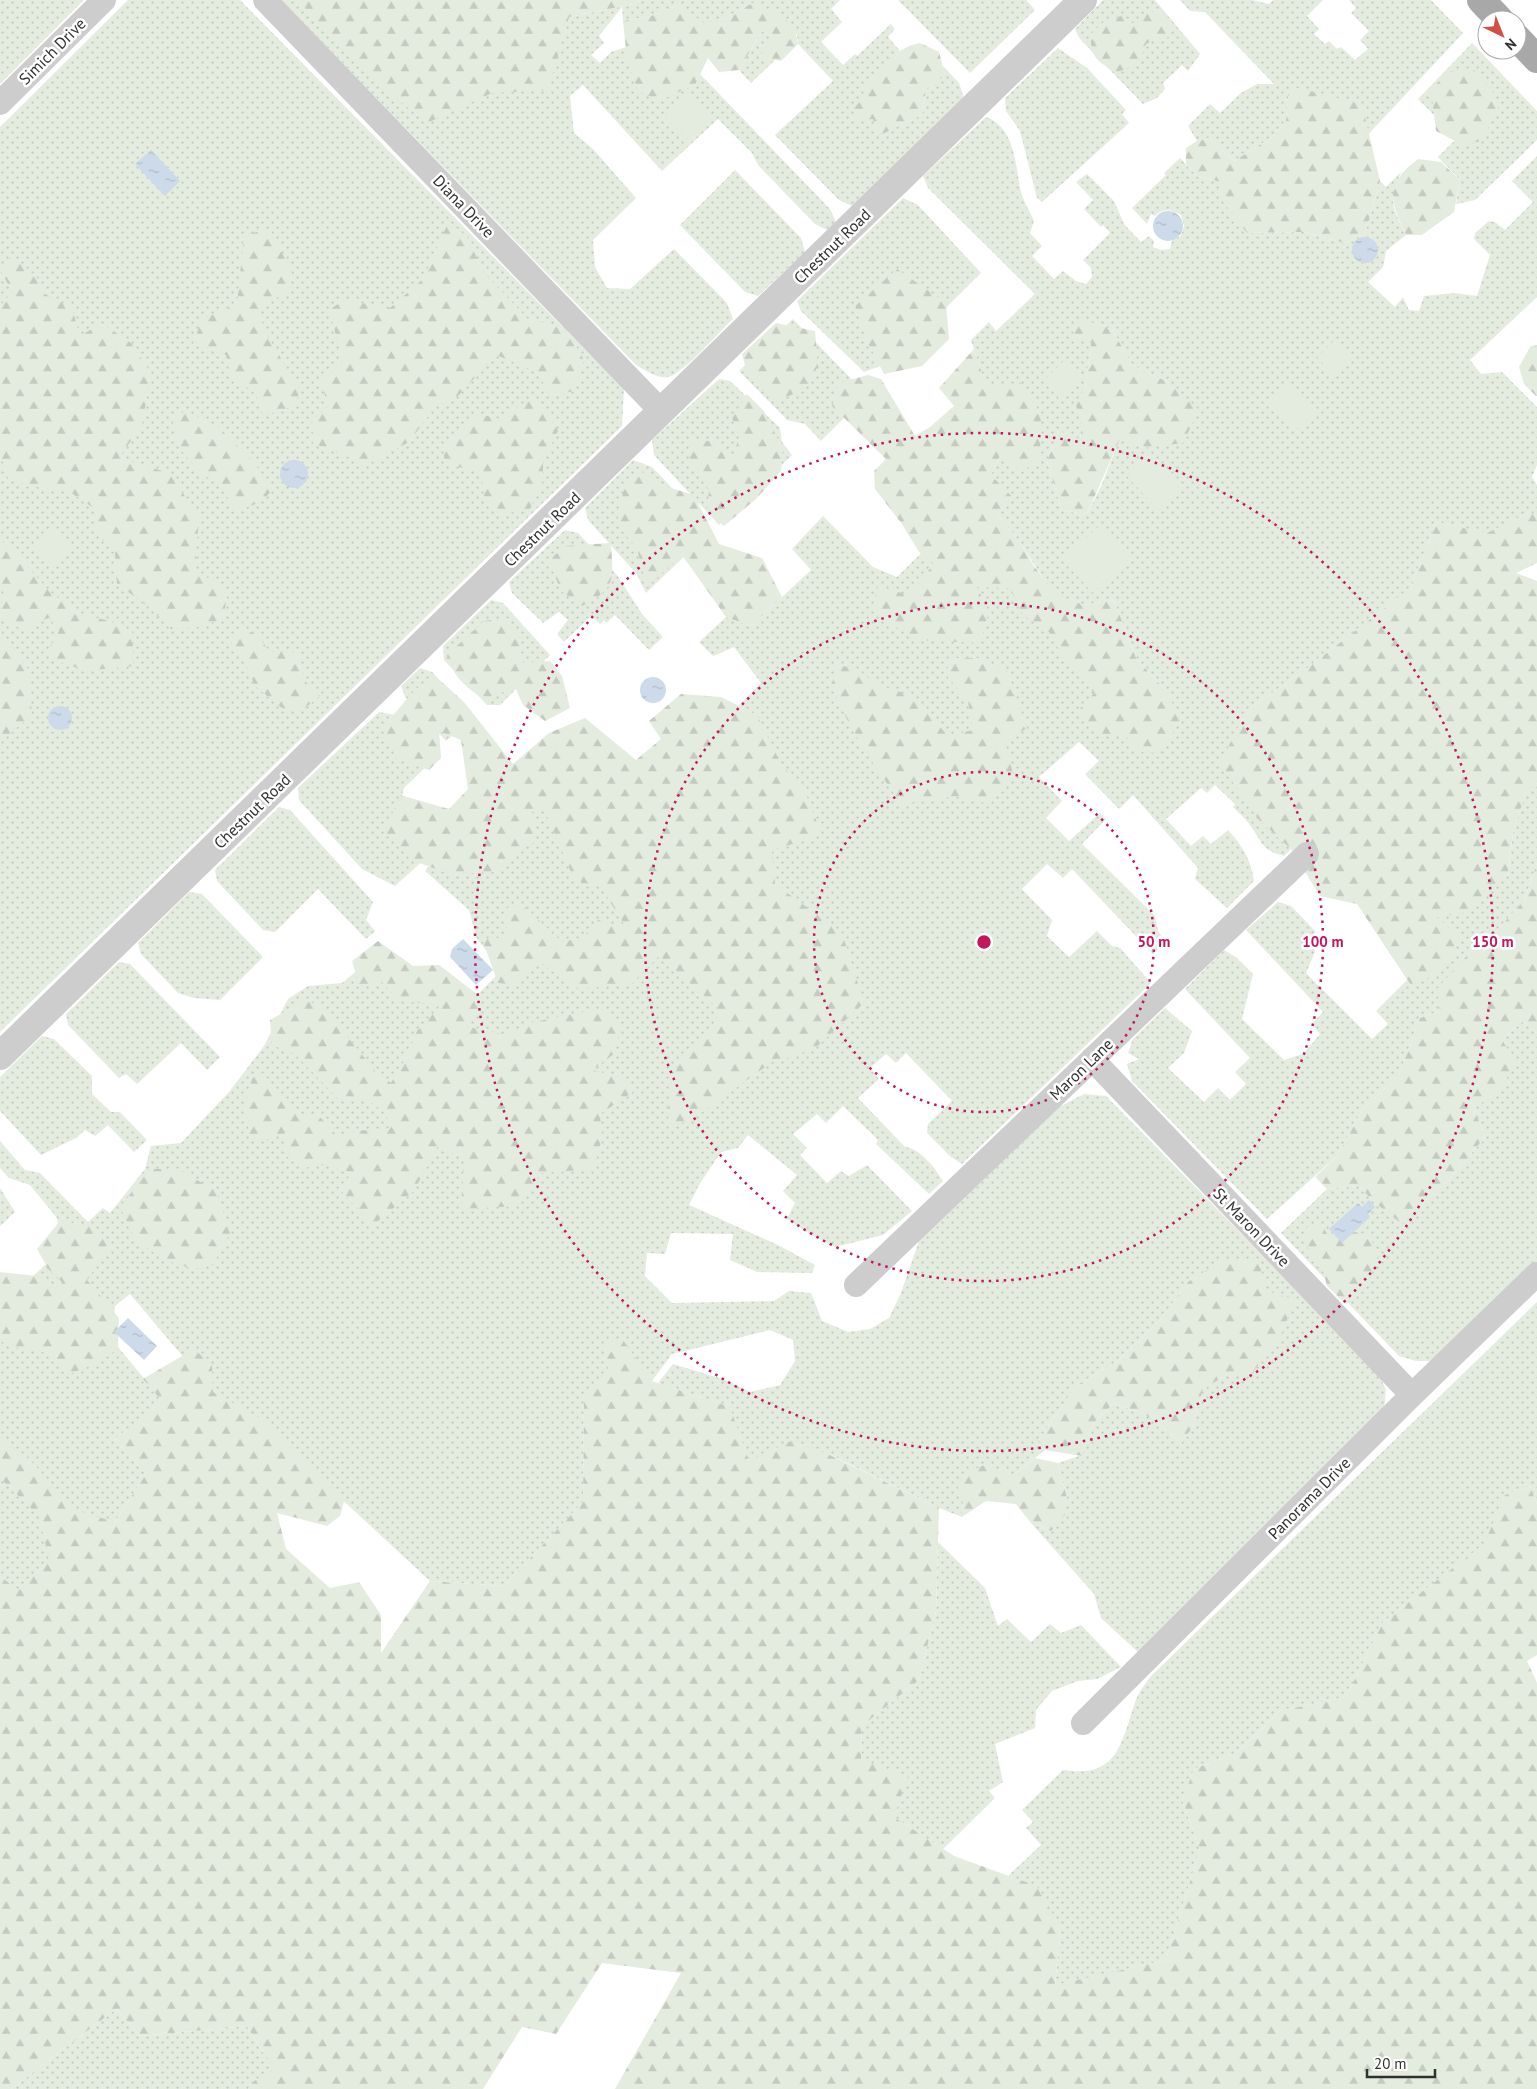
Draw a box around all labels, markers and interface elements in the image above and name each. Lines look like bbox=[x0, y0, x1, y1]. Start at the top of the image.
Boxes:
north arrow bbox=[1477, 10, 1527, 60]
street label: Simich Drive bbox=[14, 13, 90, 89]
text: N bbox=[1501, 35, 1520, 54]
street label: Diana Drive bbox=[429, 170, 499, 242]
street label: Chestnut Road bbox=[789, 204, 875, 288]
street label: Chestnut Road bbox=[499, 487, 585, 571]
street label: Chestnut Road bbox=[209, 769, 295, 853]
text: 50 m bbox=[1138, 932, 1170, 951]
text: 100 m bbox=[1302, 932, 1344, 951]
text: 150 m bbox=[1472, 932, 1514, 951]
centre of rings bbox=[975, 933, 993, 951]
street label: Maron Lane bbox=[1045, 1034, 1117, 1104]
street label: St Maron Drive bbox=[1209, 1183, 1295, 1271]
street label: Panorama Drive bbox=[1264, 1453, 1354, 1543]
scale bar bbox=[1367, 2046, 1434, 2078]
text: 20 m bbox=[1374, 2054, 1407, 2073]

